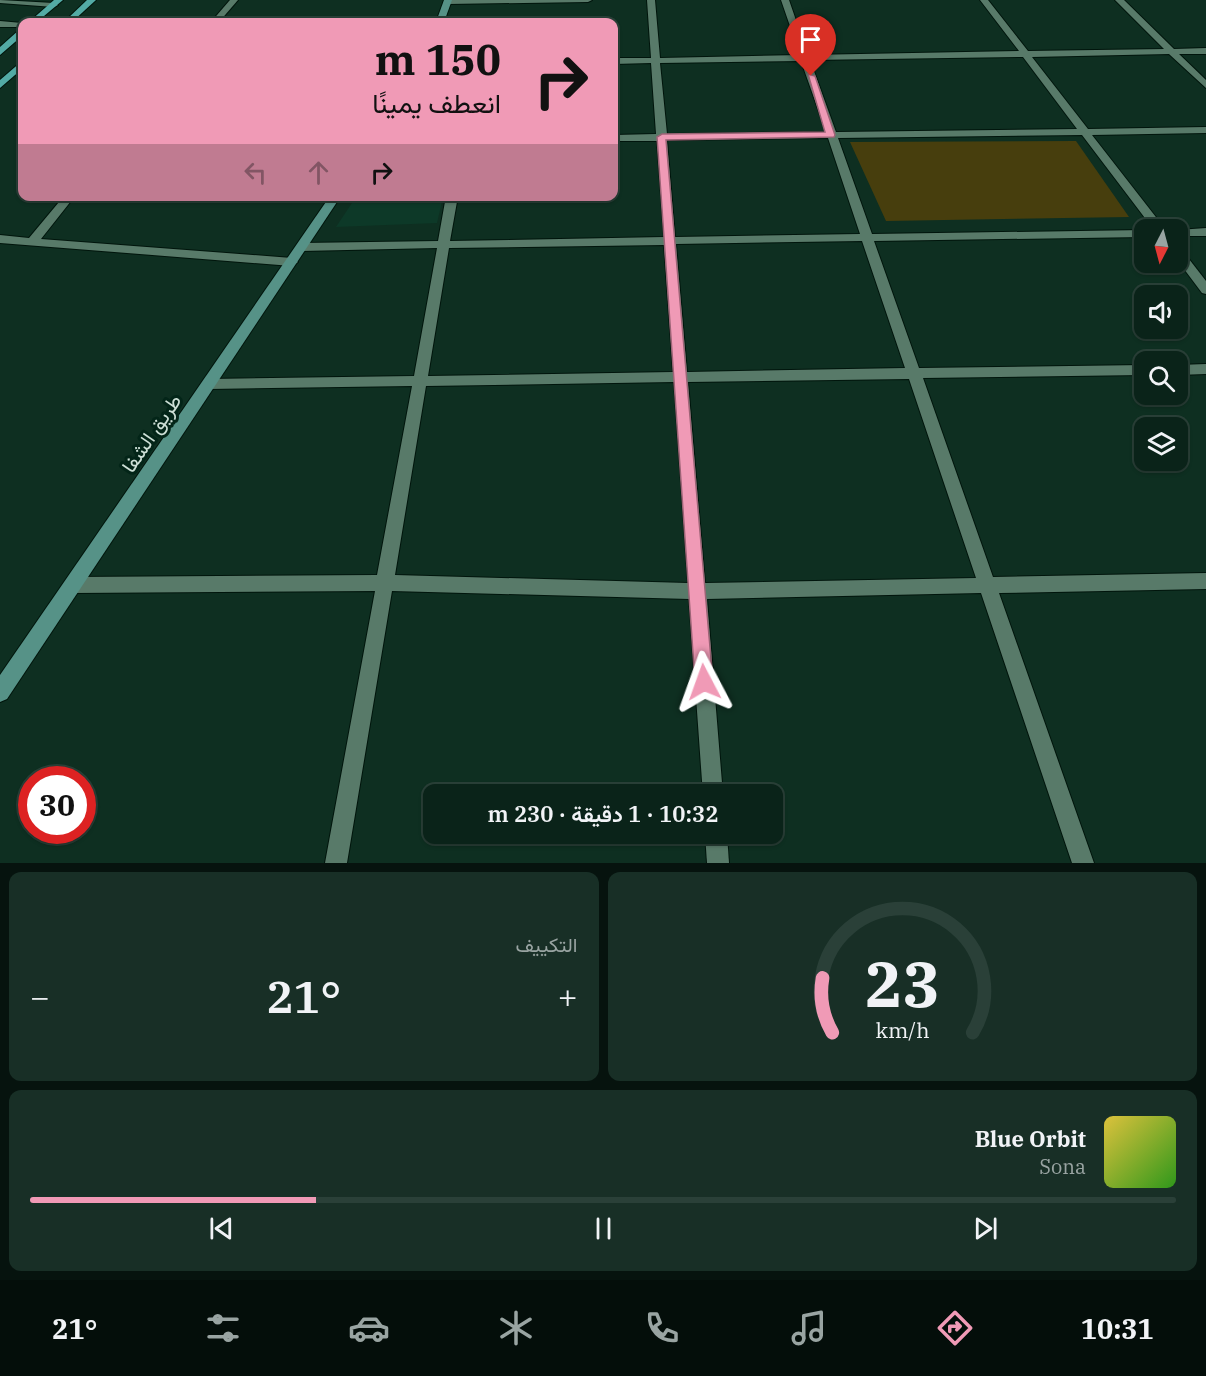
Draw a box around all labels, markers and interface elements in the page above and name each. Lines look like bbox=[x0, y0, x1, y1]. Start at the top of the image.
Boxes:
pin bbox=[785, 14, 836, 76]
icon: arrive bbox=[794, 23, 827, 56]
text: 150 m bbox=[375, 32, 501, 87]
icon: right bbox=[522, 42, 600, 120]
text: انعطف يمينًا bbox=[372, 85, 501, 120]
icon: left bbox=[239, 156, 272, 189]
icon: ahead bbox=[302, 156, 335, 189]
icon: right bbox=[365, 156, 398, 189]
north arrow bbox=[1134, 219, 1188, 273]
map controls bbox=[1134, 219, 1188, 471]
button: sound bbox=[1134, 285, 1188, 339]
button: search bbox=[1134, 351, 1188, 405]
street label: طريق الشفا bbox=[115, 388, 187, 478]
button: layers bbox=[1134, 417, 1188, 471]
position arrow bbox=[672, 650, 736, 714]
speed limit sign: 30 bbox=[18, 766, 96, 844]
text: 10:32 · 1 دقيقة · 230 m bbox=[488, 799, 718, 828]
text: التكييف bbox=[515, 931, 578, 958]
text: 23 bbox=[865, 943, 940, 1024]
text: 21° bbox=[266, 967, 341, 1025]
text: − bbox=[30, 975, 50, 1018]
text: + bbox=[558, 975, 578, 1018]
text: km/h bbox=[875, 1017, 929, 1045]
text: Blue Orbit bbox=[975, 1124, 1086, 1153]
text: Sona bbox=[1039, 1153, 1086, 1180]
icon: previous bbox=[205, 1212, 238, 1245]
icon: pause bbox=[587, 1212, 620, 1245]
icon: next bbox=[969, 1212, 1002, 1245]
icon: filters bbox=[202, 1307, 244, 1349]
icon: car bbox=[348, 1307, 390, 1349]
icon: climate bbox=[495, 1307, 537, 1349]
icon: phone bbox=[641, 1307, 683, 1349]
icon: music bbox=[788, 1307, 830, 1349]
icon: directions bbox=[934, 1307, 976, 1349]
text: 21° bbox=[52, 1311, 97, 1346]
text: 10:31 bbox=[1081, 1311, 1154, 1346]

